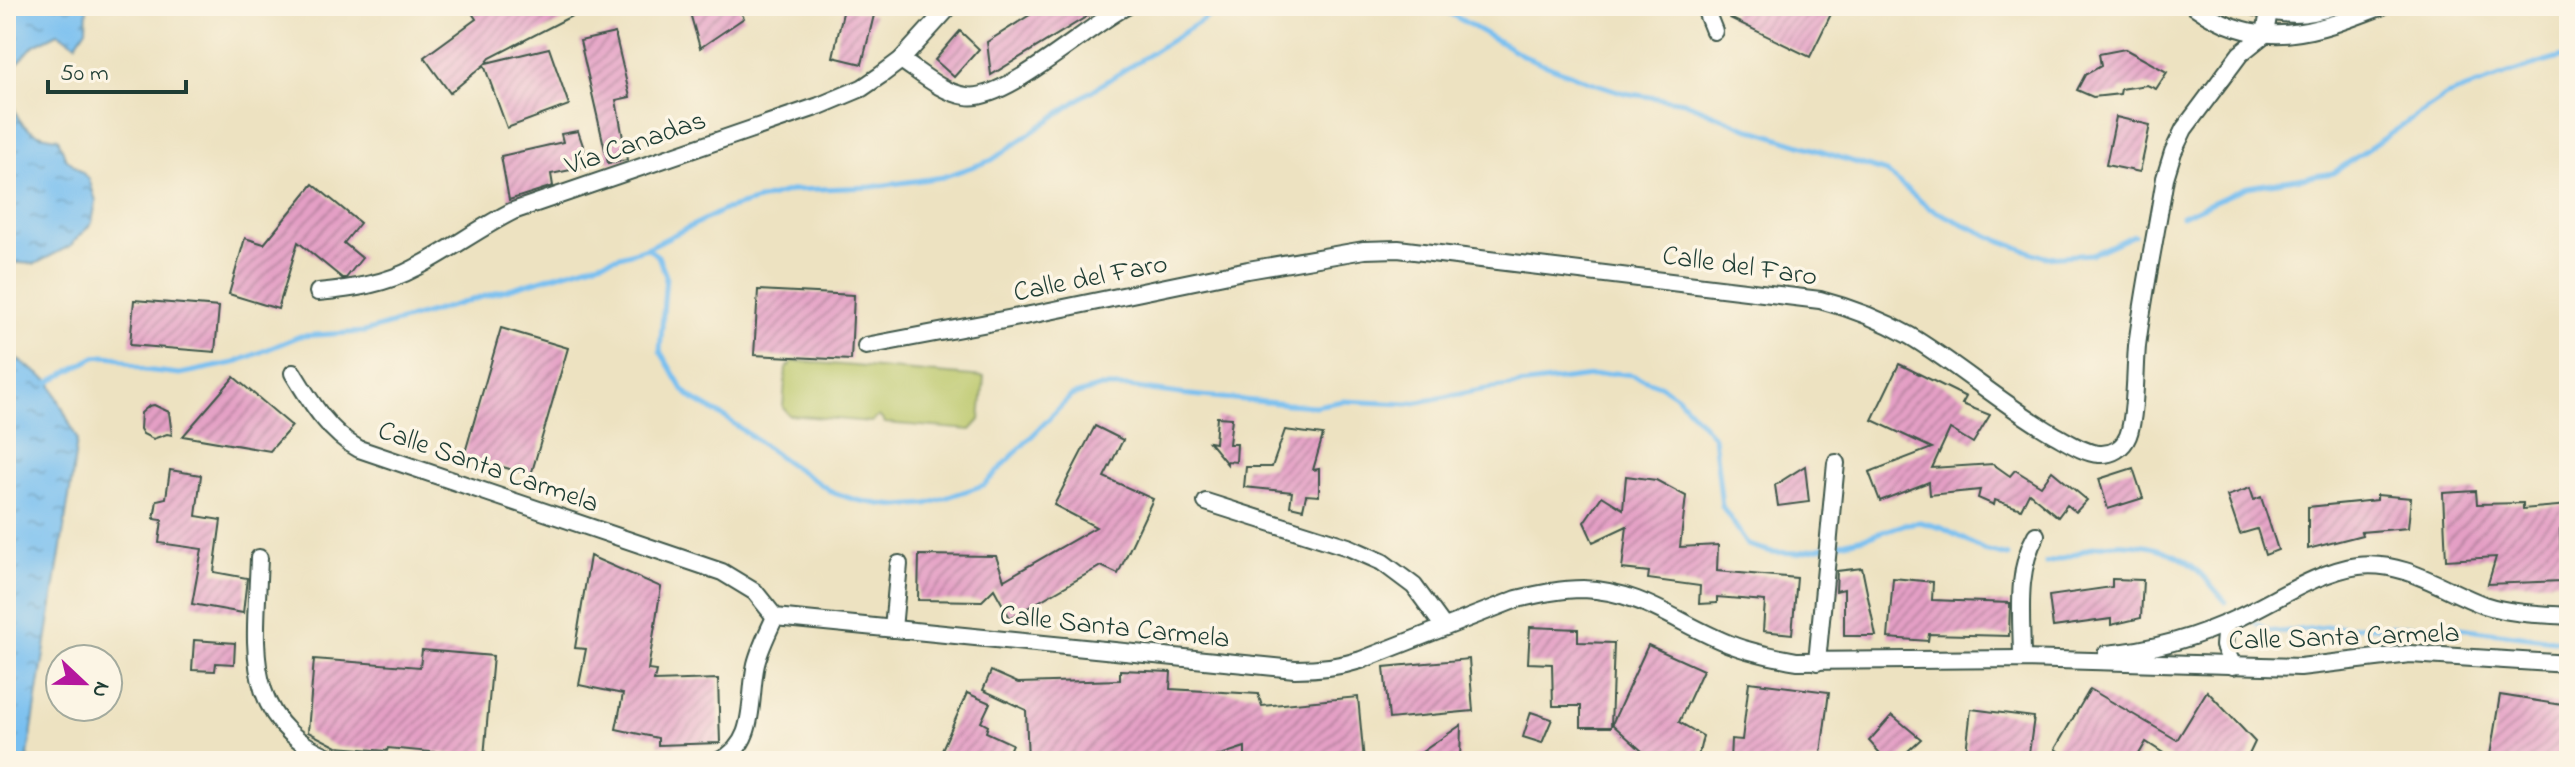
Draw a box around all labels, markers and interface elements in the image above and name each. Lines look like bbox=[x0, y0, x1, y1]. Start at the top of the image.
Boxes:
scale bar bbox=[48, 44, 186, 94]
text: 50 m bbox=[60, 57, 109, 92]
street label: Vía Canadas bbox=[559, 101, 712, 188]
street label: Calle del Faro bbox=[1659, 236, 1820, 299]
street label: Calle del Faro bbox=[1010, 244, 1171, 314]
street label: Calle Santa Carmela bbox=[372, 411, 604, 525]
street label: Calle Santa Carmela bbox=[998, 596, 1232, 661]
street label: Calle Santa Carmela bbox=[2228, 614, 2460, 663]
north arrow bbox=[44, 643, 124, 723]
text: N bbox=[82, 676, 117, 702]

